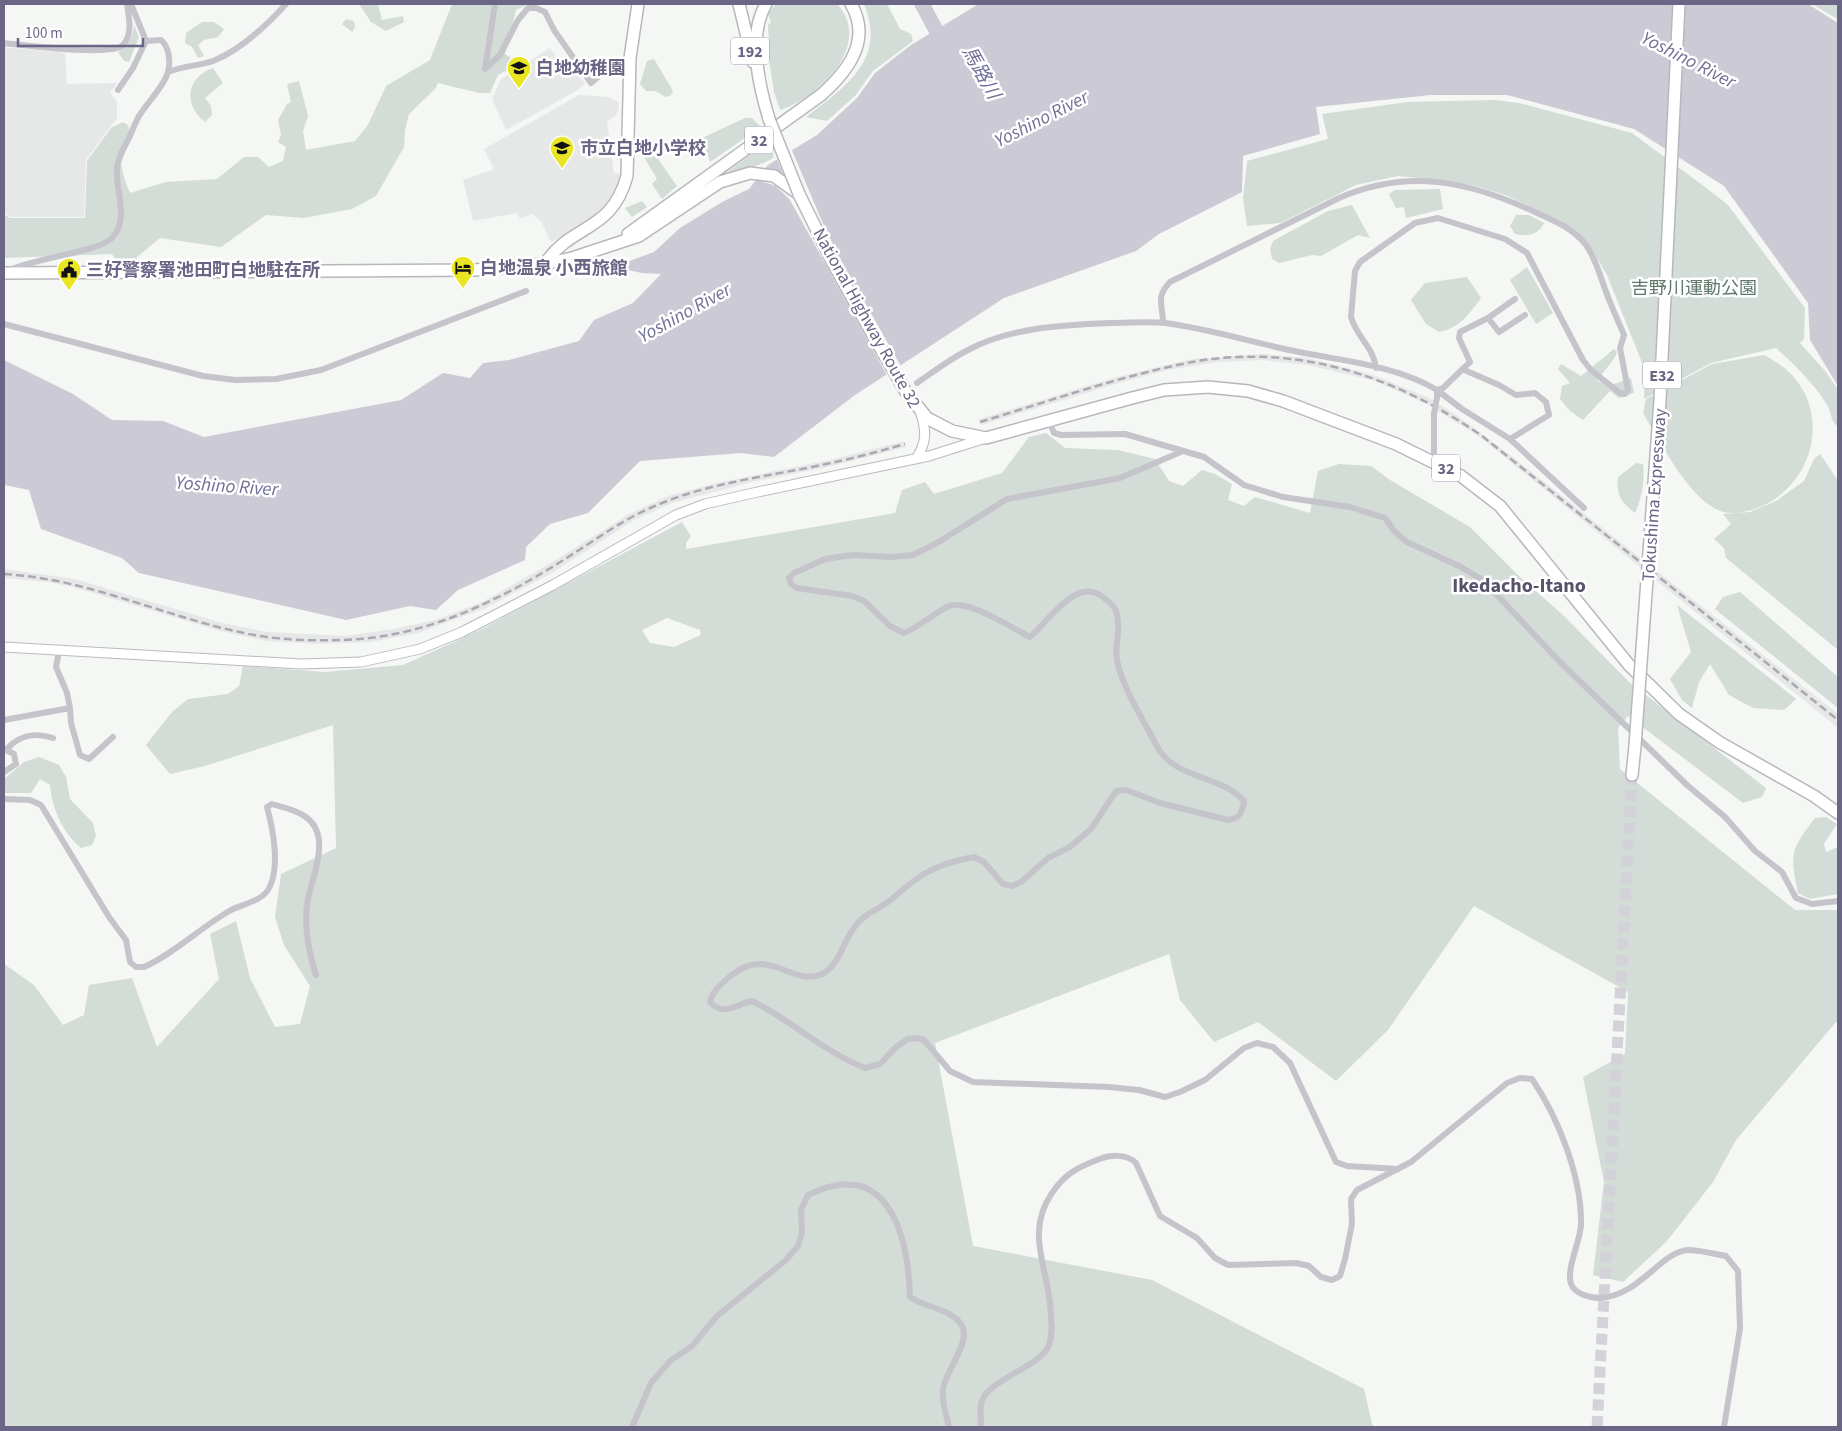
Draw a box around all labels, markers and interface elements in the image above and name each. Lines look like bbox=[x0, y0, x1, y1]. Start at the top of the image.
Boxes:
scale bar bbox=[18, 15, 142, 47]
text: 100 m bbox=[25, 23, 63, 44]
water label: Yoshino River bbox=[1636, 25, 1741, 96]
road number: 192 bbox=[731, 37, 769, 64]
water label: 馬路川 bbox=[955, 41, 1007, 106]
school or university icon: 白地幼稚園 bbox=[506, 55, 532, 89]
place label: 白地幼稚園 bbox=[536, 56, 626, 81]
water label: Yoshino River bbox=[990, 83, 1095, 155]
road number: 32 bbox=[745, 126, 773, 154]
school or university icon: 市立白地小学校 bbox=[549, 135, 575, 169]
place label: 市立白地小学校 bbox=[580, 136, 706, 161]
street label: National Highway Route 32 bbox=[807, 224, 927, 413]
hotel icon: 白地温泉 小西旅館 bbox=[450, 255, 476, 289]
place label: 白地温泉 小西旅館 bbox=[480, 256, 628, 281]
public building icon: 三好警察署池田町白地駐在所 bbox=[56, 257, 82, 291]
place label: 三好警察署池田町白地駐在所 bbox=[86, 258, 320, 283]
water label: Yoshino River bbox=[633, 276, 737, 350]
park label: 吉野川運動公園 bbox=[1631, 276, 1757, 301]
road number: E32 bbox=[1643, 362, 1681, 388]
street label: Tokushima Expressway bbox=[1636, 407, 1673, 582]
road number: 32 bbox=[1432, 454, 1460, 482]
water label: Yoshino River bbox=[175, 469, 281, 504]
district label: Ikedacho-Itano bbox=[1452, 572, 1586, 600]

